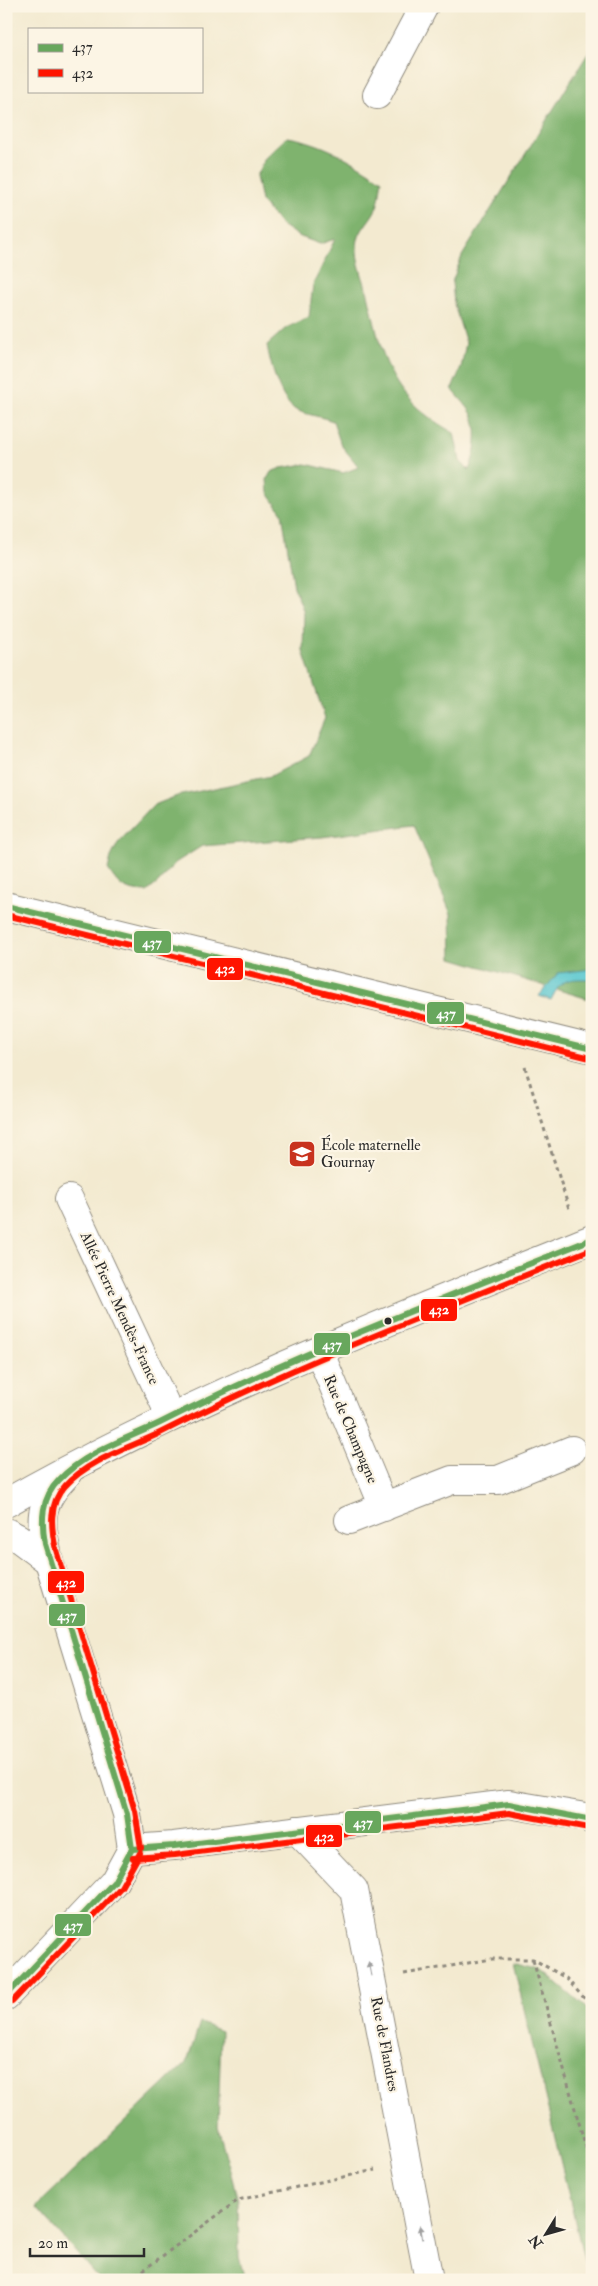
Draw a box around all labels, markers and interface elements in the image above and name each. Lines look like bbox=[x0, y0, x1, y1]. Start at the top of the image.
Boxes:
legend bbox=[28, 28, 202, 92]
text: 437 bbox=[72, 38, 93, 57]
text: 432 bbox=[72, 64, 94, 83]
line badge: 437 bbox=[133, 930, 172, 954]
text: 437 bbox=[141, 934, 162, 951]
line badge: 432 bbox=[206, 957, 244, 981]
text: 432 bbox=[214, 960, 235, 977]
line badge: 437 bbox=[426, 1001, 465, 1025]
text: 437 bbox=[435, 1005, 456, 1022]
place label: École maternelle Gournay bbox=[321, 1134, 421, 1172]
school or university icon: École maternelle Gournay bbox=[287, 1139, 317, 1169]
street label: Allée Pierre Mendès-France bbox=[75, 1228, 163, 1388]
line badge: 432 bbox=[420, 1298, 458, 1322]
text: 432 bbox=[428, 1301, 449, 1318]
unlabelled marker bbox=[383, 1316, 393, 1326]
line badge: 437 bbox=[313, 1332, 351, 1356]
text: 437 bbox=[321, 1336, 342, 1353]
street label: Rue de Champagne bbox=[318, 1372, 382, 1487]
line badge: 432 bbox=[47, 1570, 85, 1594]
text: 432 bbox=[55, 1574, 76, 1591]
line badge: 437 bbox=[48, 1603, 86, 1627]
text: 437 bbox=[56, 1607, 77, 1624]
line badge: 437 bbox=[344, 1810, 382, 1834]
text: 437 bbox=[352, 1814, 373, 1831]
line badge: 432 bbox=[305, 1824, 343, 1848]
text: 432 bbox=[313, 1828, 334, 1845]
line badge: 437 bbox=[54, 1913, 92, 1937]
text: 437 bbox=[62, 1917, 83, 1934]
one-way arrow bbox=[366, 1961, 374, 1977]
street label: Rue de Flandres bbox=[366, 1995, 403, 2093]
north arrow bbox=[520, 2208, 570, 2258]
one-way arrow bbox=[416, 2223, 424, 2239]
scale bar bbox=[30, 2226, 144, 2258]
text: N bbox=[525, 2231, 547, 2252]
text: 20 m bbox=[38, 2234, 68, 2253]

